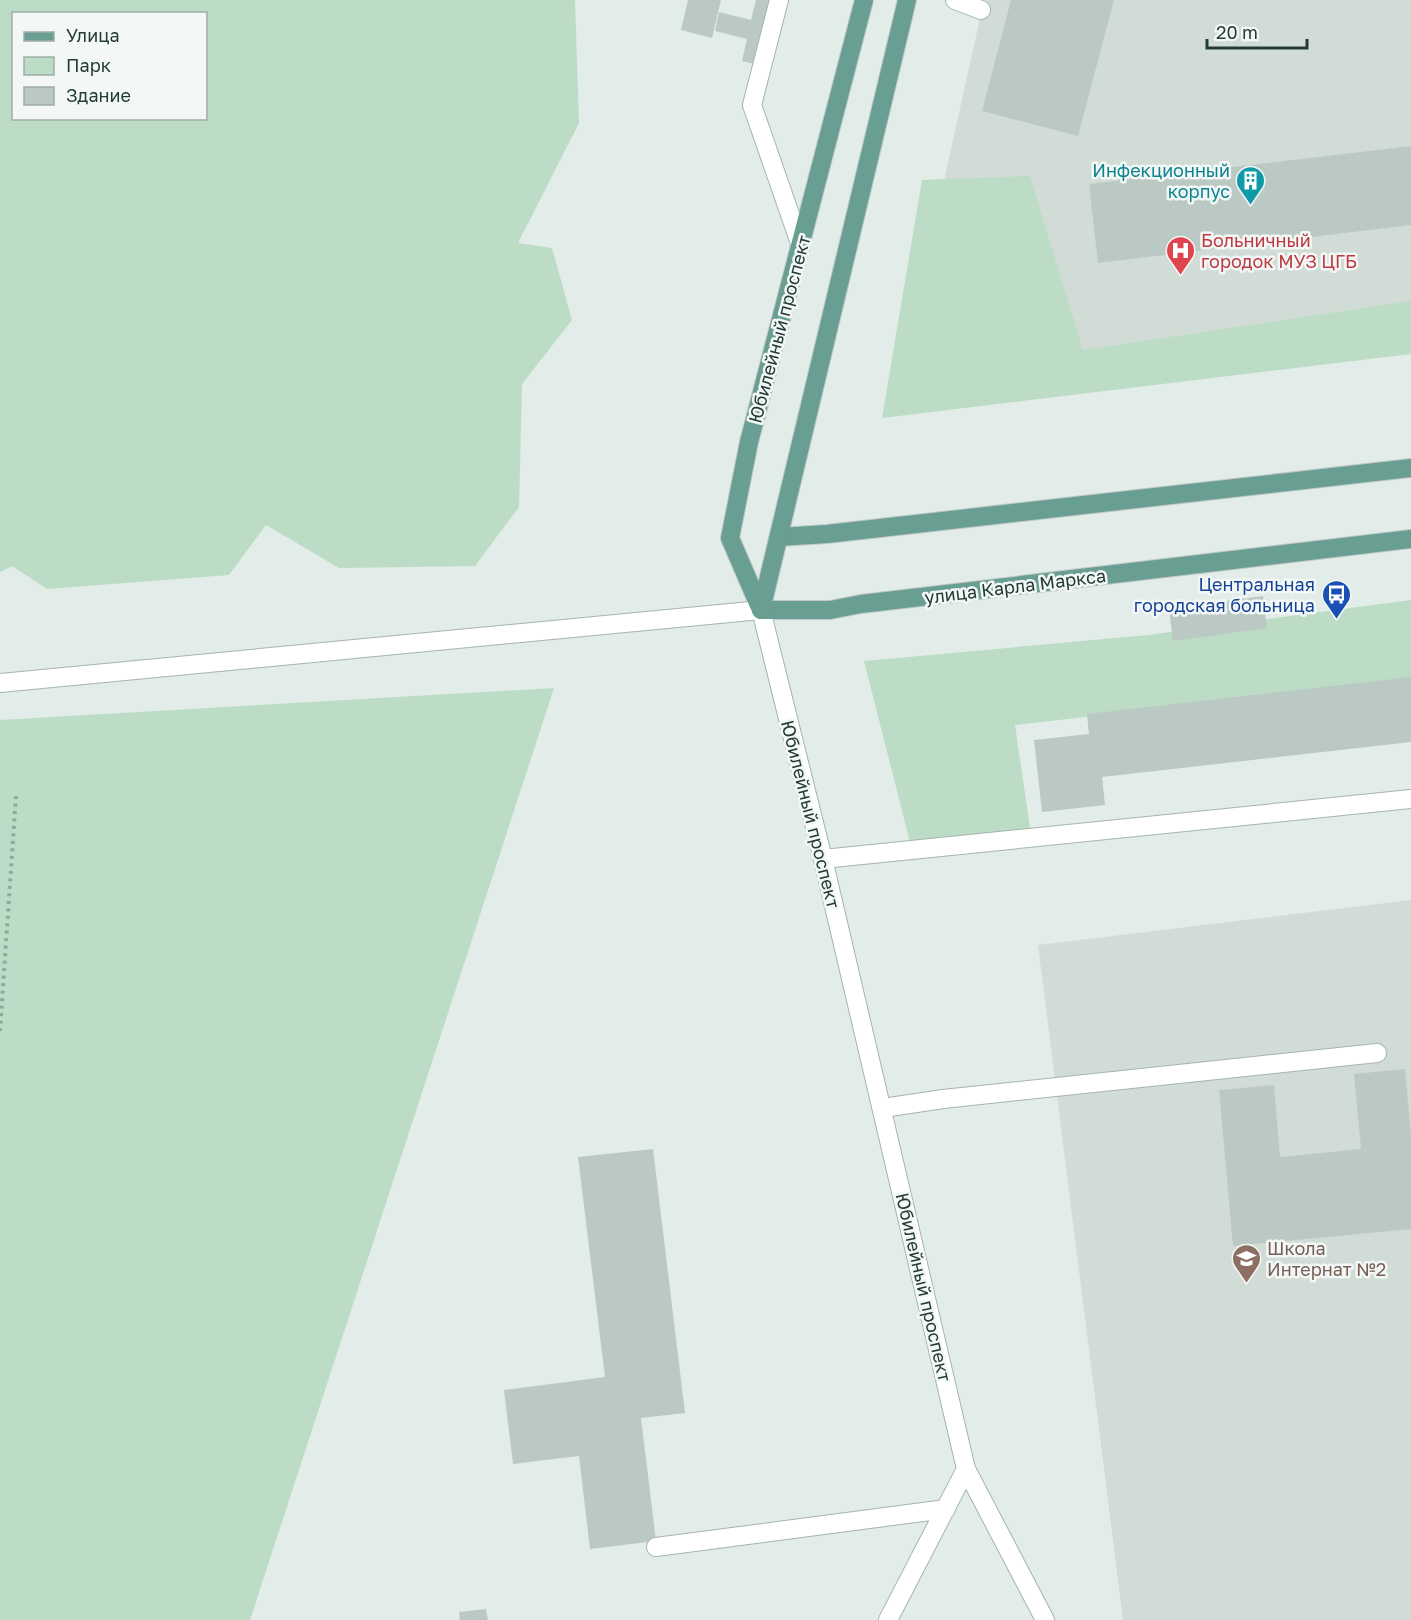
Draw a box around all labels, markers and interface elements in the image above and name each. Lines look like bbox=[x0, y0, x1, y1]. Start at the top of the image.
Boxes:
legend bbox=[12, 12, 207, 120]
scale bar bbox=[1207, 12, 1308, 50]
text: 20 m bbox=[1216, 21, 1258, 43]
text: Улица bbox=[66, 24, 120, 46]
text: Парк bbox=[66, 54, 111, 76]
text: Здание bbox=[66, 84, 131, 106]
place label: Инфекционный корпус bbox=[1092, 159, 1230, 202]
building icon: Инфекционный корпус bbox=[1235, 164, 1267, 206]
place label: Больничный городок МУЗ ЦГБ bbox=[1201, 229, 1357, 272]
street label: Юбилейный проспект bbox=[743, 233, 815, 425]
hospital icon: Больничный городок МУЗ ЦГБ bbox=[1164, 234, 1196, 276]
street label: улица Карла Маркса bbox=[923, 564, 1107, 608]
place label: Центральная городская больница bbox=[1134, 573, 1315, 616]
bus stop icon: Центральная городская больница bbox=[1320, 578, 1352, 620]
street label: Юбилейный проспект bbox=[777, 718, 845, 911]
street label: Юбилейный проспект bbox=[892, 1190, 956, 1384]
place label: Школа Интернат №2 bbox=[1267, 1237, 1386, 1280]
school or university icon: Школа Интернат №2 bbox=[1230, 1242, 1262, 1284]

